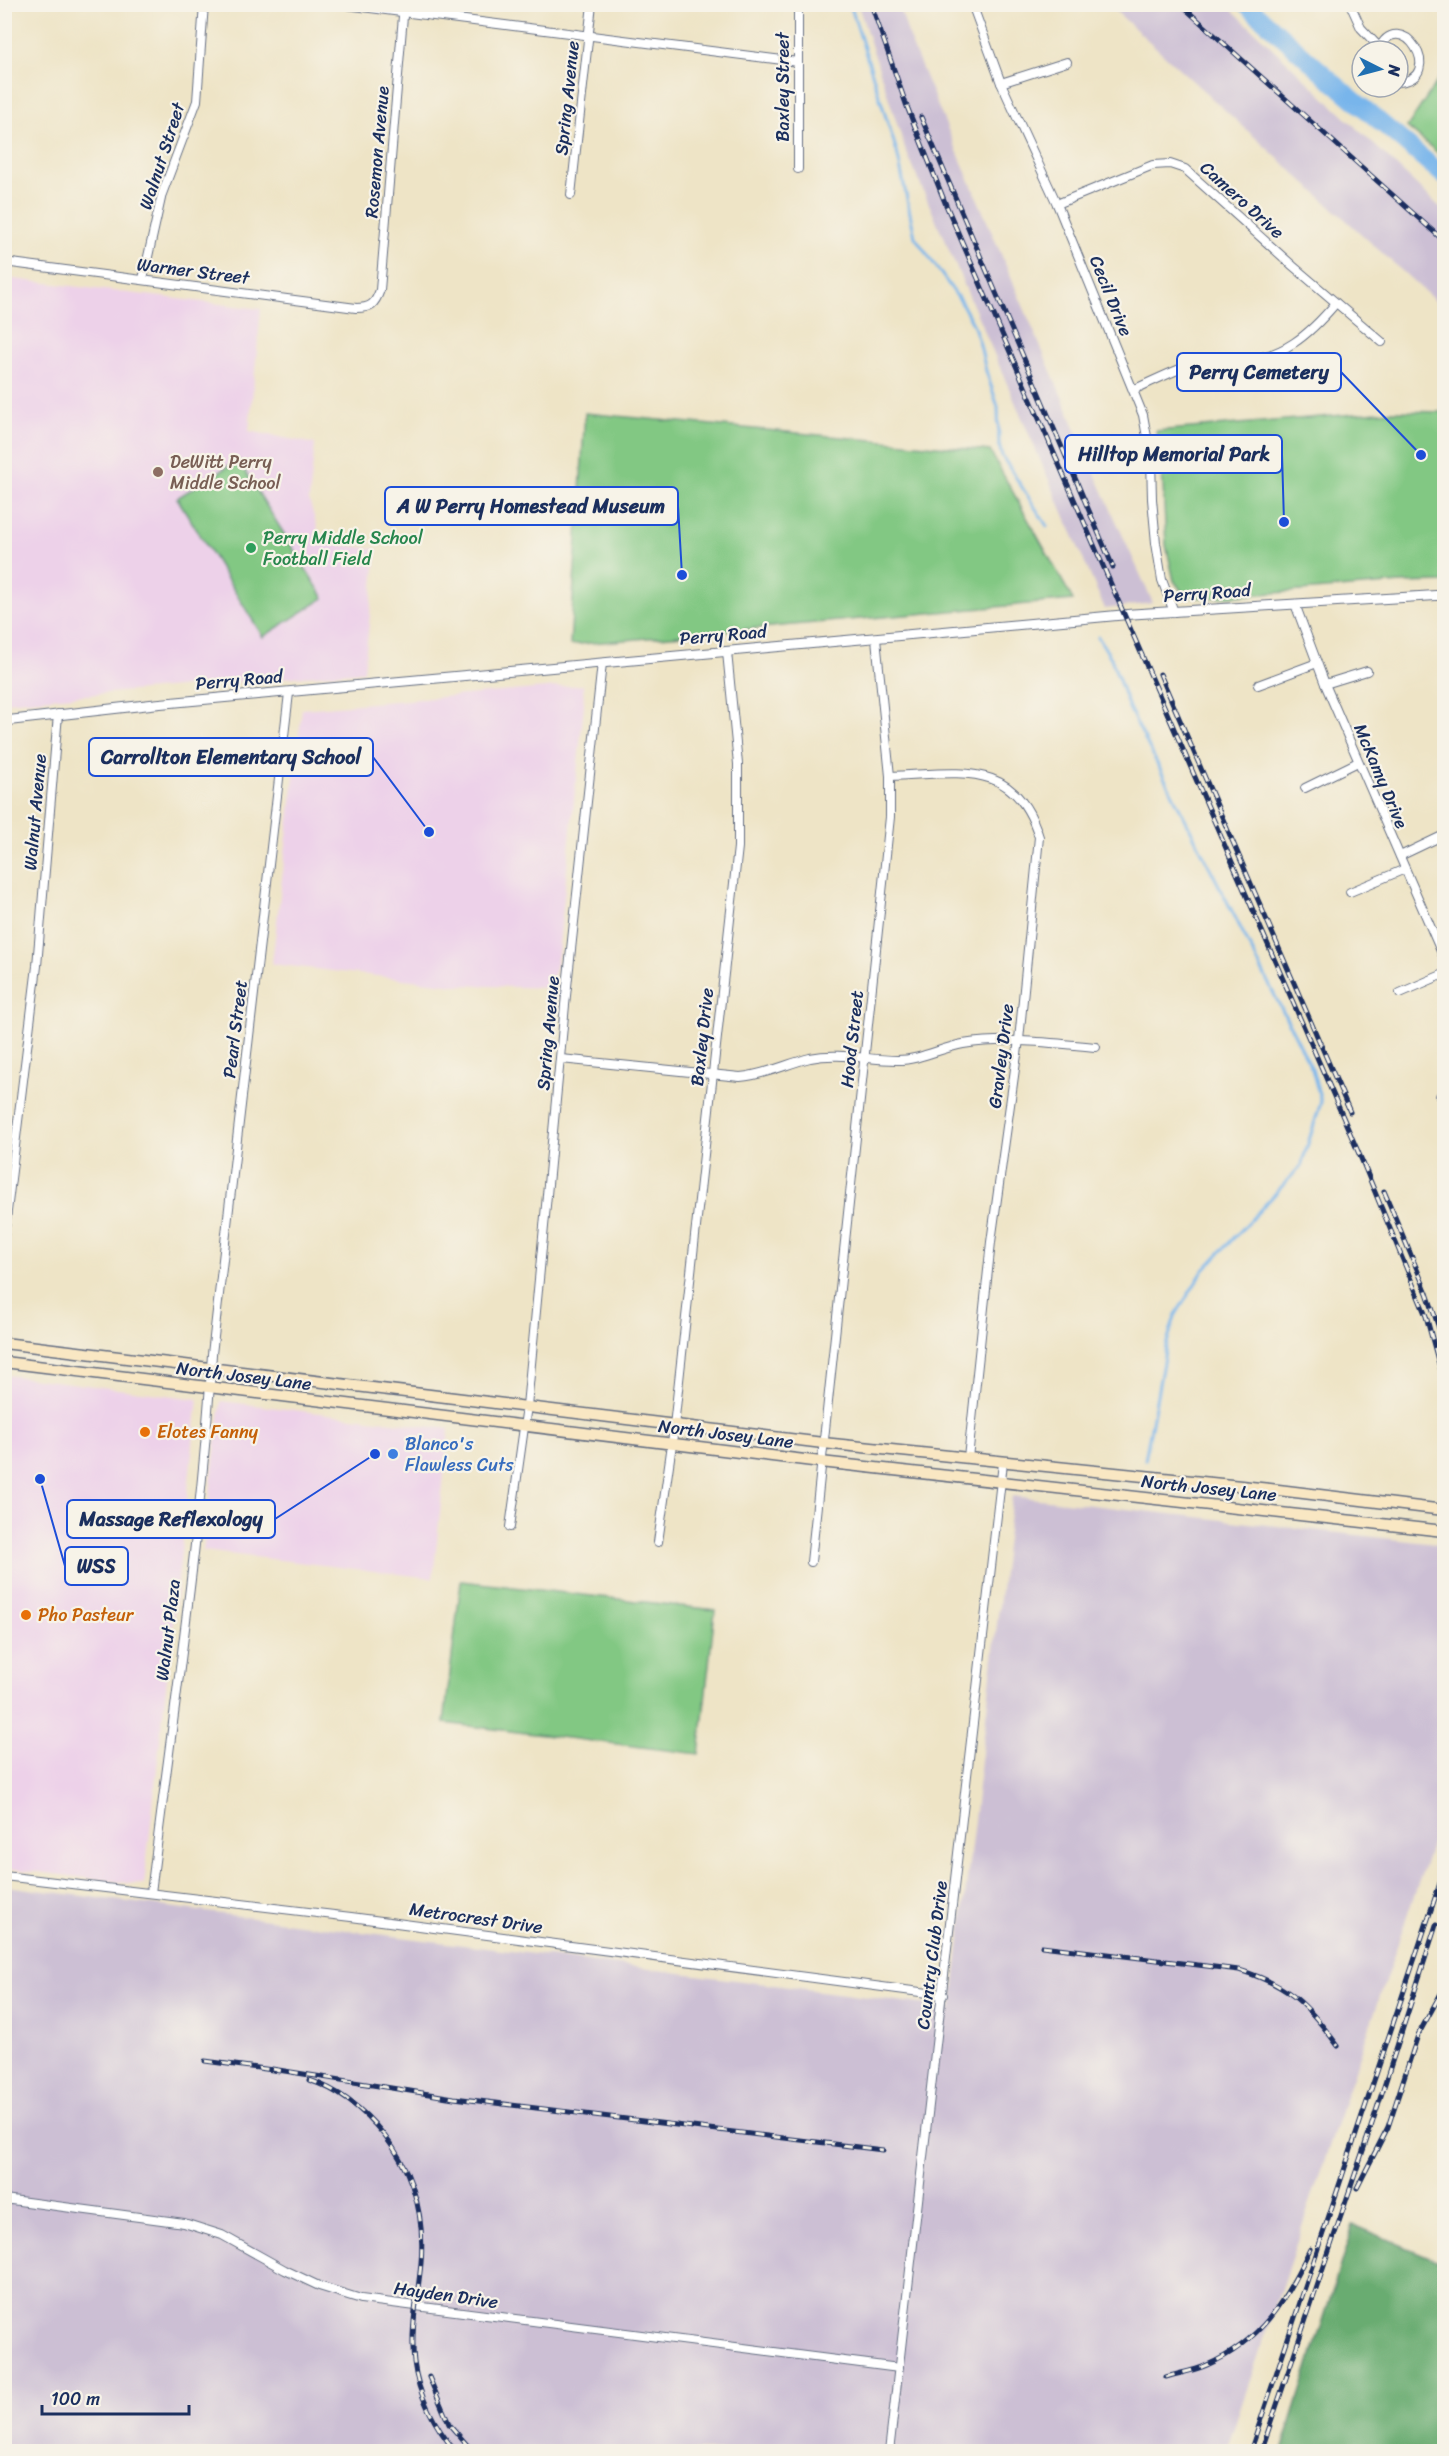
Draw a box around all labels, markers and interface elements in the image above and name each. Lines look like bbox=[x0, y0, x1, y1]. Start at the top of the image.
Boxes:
street label: Baxley Street bbox=[767, 31, 799, 142]
street label: Spring Avenue bbox=[545, 39, 589, 157]
north arrow bbox=[1350, 39, 1410, 99]
text: N bbox=[1379, 62, 1410, 78]
street label: Rosemon Avenue bbox=[355, 84, 399, 219]
street label: Walnut Street bbox=[130, 98, 195, 214]
street label: Camero Drive bbox=[1192, 153, 1292, 247]
street label: Warner Street bbox=[135, 248, 252, 294]
street label: Cecil Drive bbox=[1080, 251, 1142, 341]
callout: Perry Cemetery bbox=[1177, 353, 1341, 391]
text: Perry Cemetery bbox=[1189, 355, 1329, 390]
callout: Hilltop Memorial Park bbox=[1065, 435, 1282, 473]
text: Hilltop Memorial Park bbox=[1077, 437, 1270, 472]
place label: DeWitt Perry Middle School bbox=[170, 446, 281, 499]
marker: DeWitt Perry Middle School bbox=[151, 465, 165, 479]
callout: A W Perry Homestead Museum bbox=[385, 487, 678, 525]
text: A W Perry Homestead Museum bbox=[396, 489, 665, 524]
place label: Perry Middle School Football Field bbox=[263, 522, 424, 575]
marker: Perry Middle School Football Field bbox=[244, 541, 258, 555]
street label: Perry Road bbox=[1162, 574, 1253, 612]
street label: Perry Road bbox=[678, 615, 769, 655]
street label: Perry Road bbox=[194, 660, 285, 700]
street label: McKamy Drive bbox=[1344, 718, 1418, 834]
callout: Carrollton Elementary School bbox=[89, 738, 373, 776]
text: Carrollton Elementary School bbox=[100, 740, 362, 775]
street label: Walnut Avenue bbox=[14, 752, 56, 872]
street label: Spring Avenue bbox=[527, 974, 569, 1092]
street label: Pearl Street bbox=[213, 978, 257, 1080]
street label: Baxley Drive bbox=[681, 986, 723, 1088]
street label: Hood Street bbox=[831, 989, 873, 1089]
street label: Gravley Drive bbox=[979, 1002, 1023, 1110]
street label: North Josey Lane bbox=[175, 1352, 313, 1400]
street label: North Josey Lane bbox=[657, 1410, 795, 1458]
place label: Elotes Fanny bbox=[157, 1416, 259, 1448]
marker: Elotes Fanny bbox=[138, 1425, 152, 1439]
place label: Blanco's Flawless Cuts bbox=[405, 1428, 514, 1481]
marker: Blanco's Flawless Cuts bbox=[386, 1447, 400, 1461]
street label: North Josey Lane bbox=[1140, 1465, 1278, 1511]
callout: Massage Reflexology bbox=[67, 1500, 275, 1538]
text: Massage Reflexology bbox=[78, 1502, 263, 1537]
callout: WSS bbox=[65, 1547, 128, 1585]
text: WSS bbox=[77, 1549, 116, 1584]
street label: Walnut Plaza bbox=[146, 1577, 190, 1683]
place label: Pho Pasteur bbox=[38, 1599, 135, 1631]
marker: Pho Pasteur bbox=[19, 1608, 33, 1622]
street label: Country Club Drive bbox=[907, 1879, 957, 2031]
street label: Metrocrest Drive bbox=[407, 1893, 545, 1943]
street label: Hayden Drive bbox=[392, 2272, 500, 2318]
scale bar bbox=[42, 2378, 189, 2416]
text: 100 m bbox=[51, 2383, 100, 2415]

